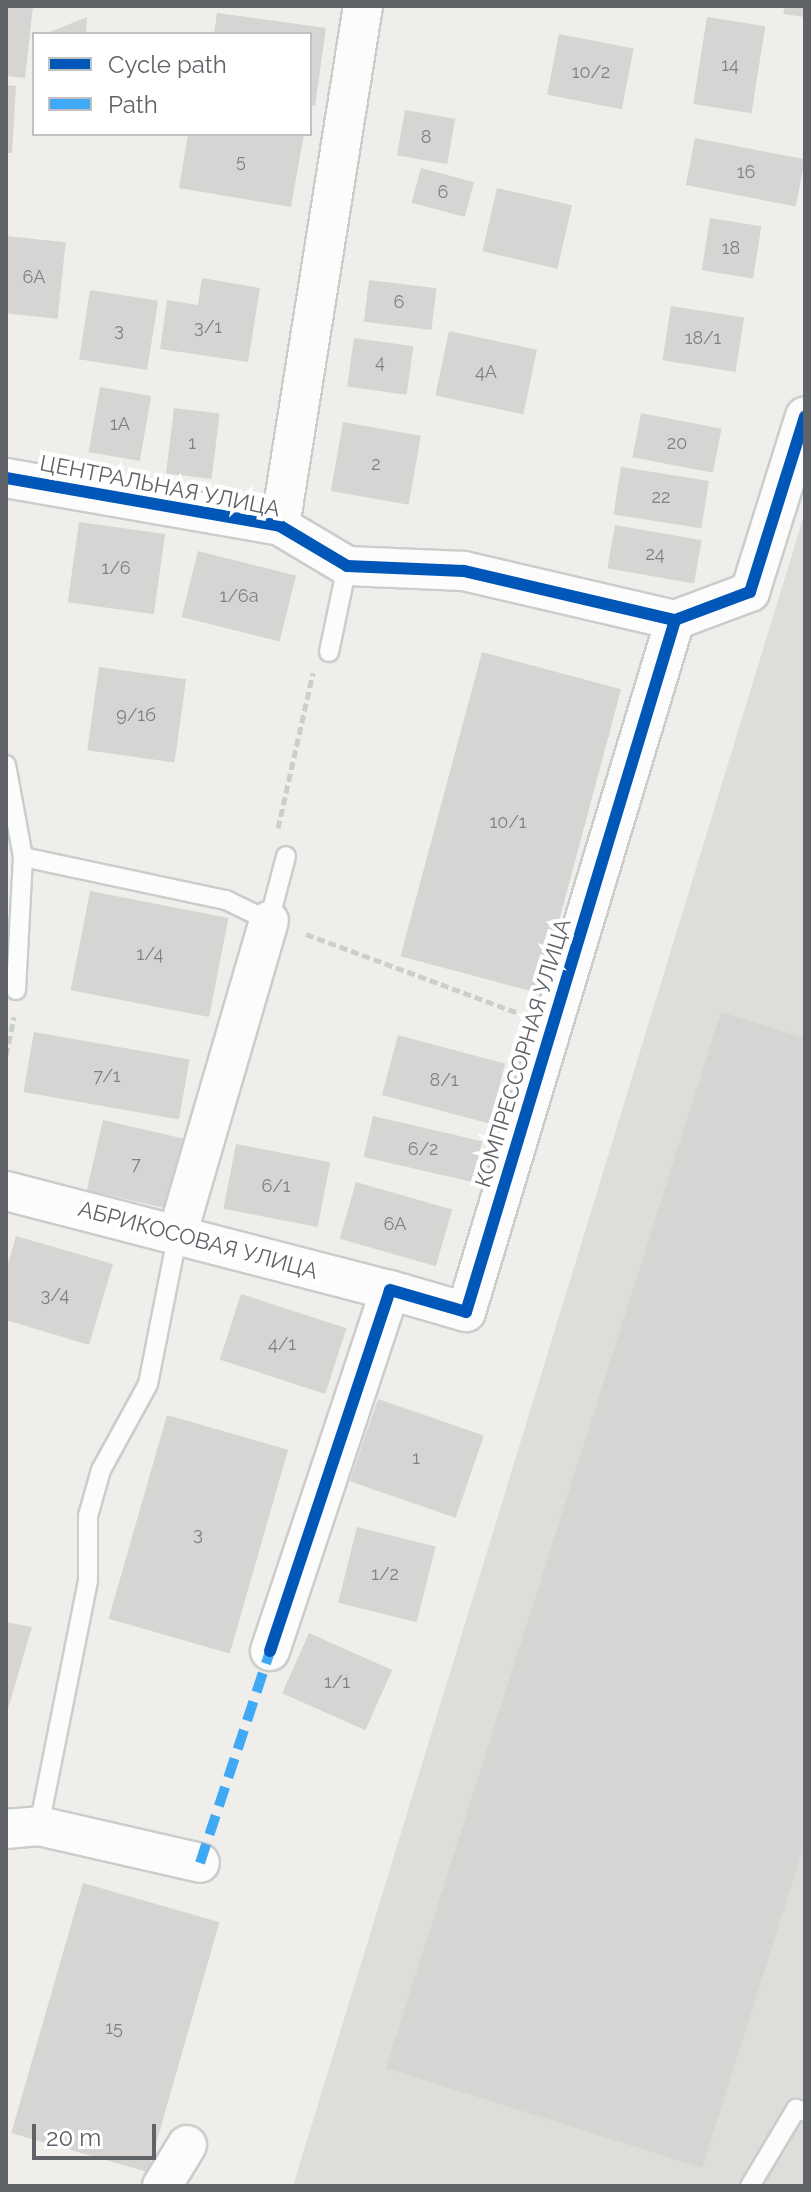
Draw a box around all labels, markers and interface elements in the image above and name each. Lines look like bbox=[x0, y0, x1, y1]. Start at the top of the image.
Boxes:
legend bbox=[32, 32, 312, 136]
text: Cycle path bbox=[108, 50, 227, 79]
house number: 14 bbox=[721, 54, 739, 76]
house number: 10/2 bbox=[572, 61, 610, 83]
text: Path bbox=[108, 90, 158, 119]
house number: 8 bbox=[421, 126, 431, 148]
house number: 5 bbox=[236, 150, 246, 172]
house number: 16 bbox=[737, 161, 755, 183]
house number: 6 bbox=[438, 181, 448, 203]
house number: 18 bbox=[722, 237, 740, 259]
house number: 6А bbox=[23, 266, 45, 288]
house number: 6 bbox=[394, 291, 404, 313]
house number: 3/1 bbox=[194, 316, 222, 338]
house number: 3 bbox=[114, 319, 124, 341]
house number: 18/1 bbox=[685, 327, 721, 349]
house number: 4 bbox=[375, 351, 385, 373]
house number: 4А bbox=[475, 361, 497, 383]
house number: 1А bbox=[110, 413, 130, 435]
house number: 1 bbox=[188, 432, 196, 454]
house number: 20 bbox=[667, 432, 687, 454]
street label: ЦЕНТРАЛЬНАЯ УЛИЦА bbox=[38, 450, 282, 522]
house number: 2 bbox=[371, 453, 381, 475]
house number: 22 bbox=[652, 486, 670, 508]
house number: 24 bbox=[645, 543, 665, 565]
house number: 1/6 bbox=[101, 557, 131, 579]
house number: 1/6а bbox=[220, 585, 258, 607]
house number: 9/1б bbox=[116, 704, 156, 726]
house number: 10/1 bbox=[490, 811, 526, 833]
street label: КОМПРЕССОРНАЯ УЛИЦА bbox=[470, 916, 576, 1190]
house number: 1/4 bbox=[137, 943, 163, 965]
house number: 7/1 bbox=[94, 1065, 120, 1087]
house number: 8/1 bbox=[430, 1069, 458, 1091]
house number: 6/2 bbox=[408, 1138, 438, 1160]
house number: 7 bbox=[131, 1153, 141, 1175]
house number: 6/1 bbox=[261, 1175, 291, 1197]
street label: АБРИКОСОВАЯ УЛИЦА bbox=[75, 1195, 321, 1285]
house number: 6А bbox=[384, 1213, 406, 1235]
house number: 3/4 bbox=[41, 1284, 69, 1306]
house number: 4/1 bbox=[268, 1333, 296, 1355]
house number: 1 bbox=[412, 1447, 420, 1469]
house number: 3 bbox=[193, 1523, 203, 1545]
house number: 1/2 bbox=[371, 1563, 399, 1585]
house number: 1/1 bbox=[324, 1671, 350, 1693]
house number: 15 bbox=[105, 2017, 123, 2039]
scale bar bbox=[36, 2108, 160, 2158]
text: 20 m bbox=[46, 2123, 101, 2152]

